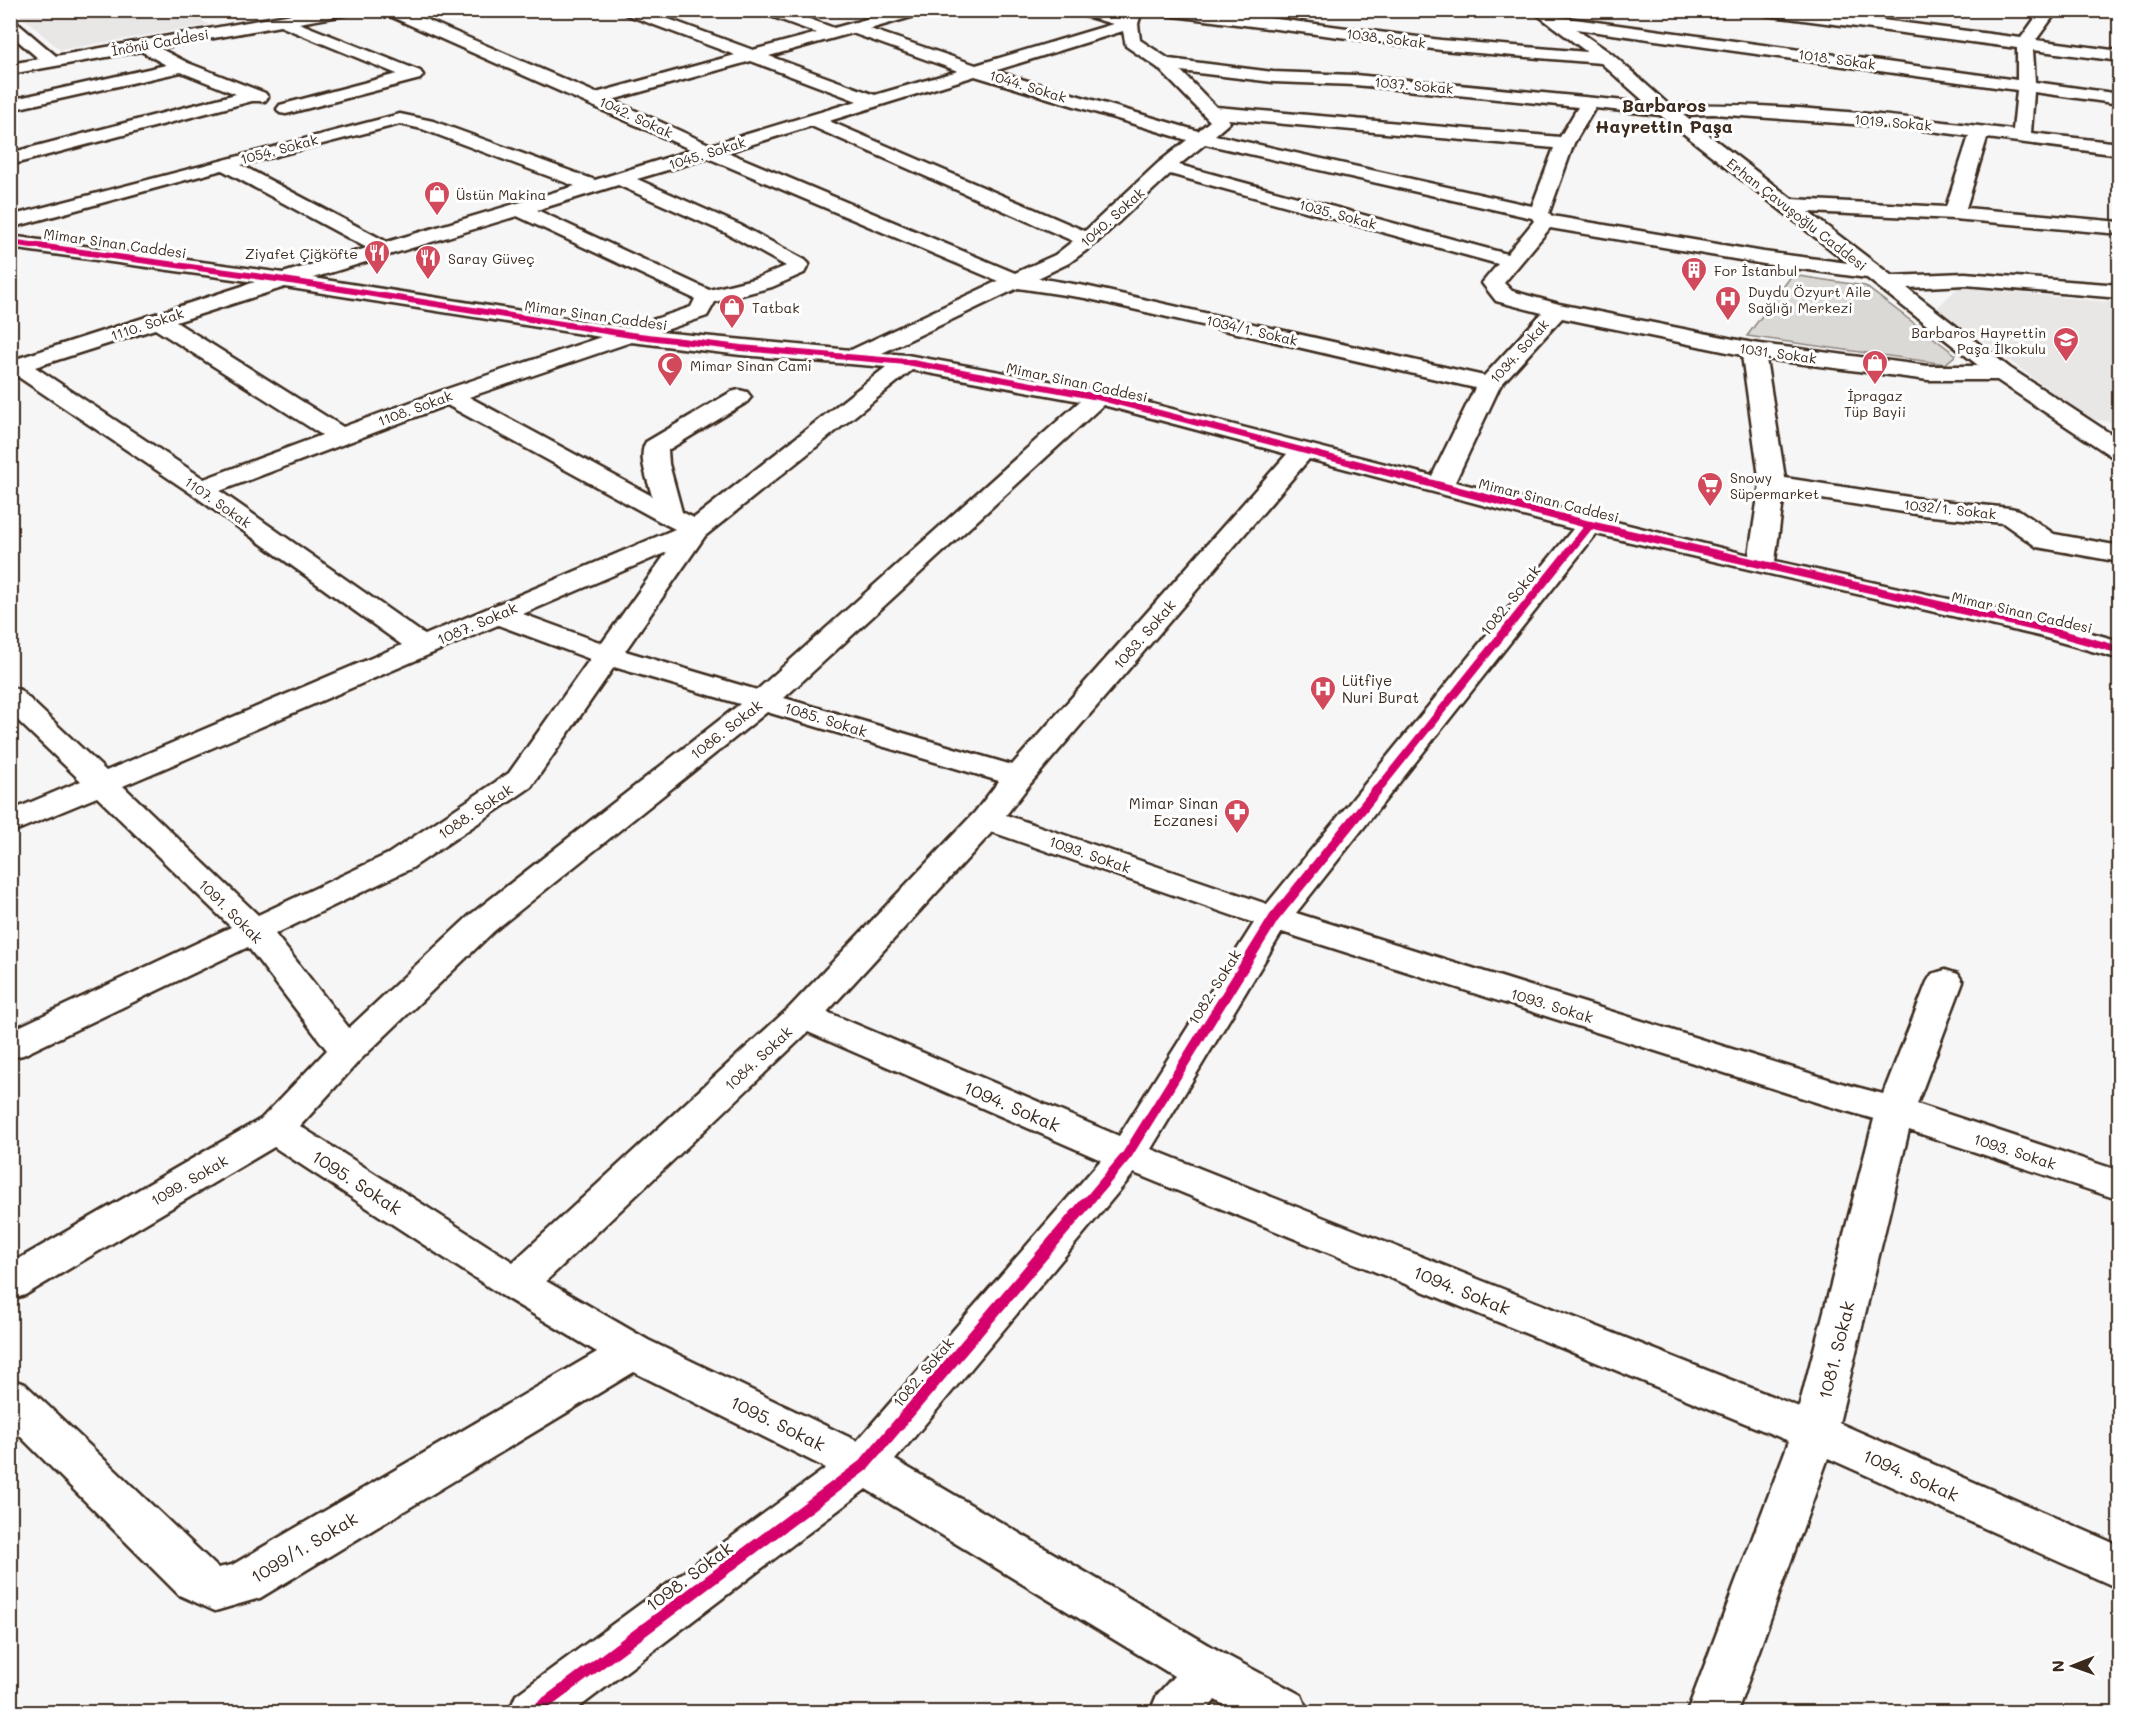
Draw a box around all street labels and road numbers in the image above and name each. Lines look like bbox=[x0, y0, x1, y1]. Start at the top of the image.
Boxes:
street label: İnönü Caddesi bbox=[110, 24, 210, 60]
street label: 1038. Sokak bbox=[1345, 24, 1427, 52]
street label: 1018. Sokak bbox=[1797, 44, 1877, 74]
street label: 1044. Sokak bbox=[987, 65, 1069, 107]
street label: 1037. Sokak bbox=[1374, 72, 1454, 98]
street label: 1042. Sokak bbox=[596, 92, 676, 142]
street label: 1019. Sokak bbox=[1853, 109, 1933, 135]
street label: 1054. Sokak bbox=[238, 130, 320, 168]
street label: 1045. Sokak bbox=[666, 132, 748, 174]
street label: Erhan Çavuşoğlu Caddesi bbox=[1723, 153, 1871, 275]
street label: 1040. Sokak bbox=[1076, 183, 1148, 251]
street label: 1035. Sokak bbox=[1297, 195, 1379, 233]
street label: Mimar Sinan Caddesi bbox=[42, 224, 188, 262]
street label: Mimar Sinan Caddesi bbox=[523, 296, 669, 334]
street label: 1110. Sokak bbox=[108, 303, 186, 345]
street label: 1034/1. Sokak bbox=[1204, 310, 1300, 350]
street label: 1034. Sokak bbox=[1485, 315, 1553, 387]
street label: 1031. Sokak bbox=[1738, 338, 1818, 368]
street label: Mimar Sinan Caddesi bbox=[1005, 358, 1149, 406]
street label: 1108. Sokak bbox=[375, 386, 455, 430]
street label: 1107. Sokak bbox=[181, 472, 255, 532]
street label: Mimar Sinan Caddesi bbox=[1477, 473, 1621, 527]
street label: 1032/1. Sokak bbox=[1903, 495, 1997, 523]
street label: 1082. Sokak bbox=[1475, 561, 1545, 639]
street label: Mimar Sinan Caddesi bbox=[1950, 587, 2094, 637]
street label: 1083. Sokak bbox=[1108, 595, 1180, 673]
street label: 1087. Sokak bbox=[434, 597, 520, 649]
street label: 1086. Sokak bbox=[686, 695, 766, 763]
street label: 1085. Sokak bbox=[782, 697, 870, 741]
street label: 1088. Sokak bbox=[434, 779, 516, 843]
street label: 1093. Sokak bbox=[1046, 831, 1134, 877]
street label: 1091. Sokak bbox=[194, 874, 268, 948]
street label: 1082. Sokak bbox=[1183, 946, 1245, 1028]
street label: 1093. Sokak bbox=[1508, 983, 1596, 1027]
street label: 1084. Sokak bbox=[720, 1021, 796, 1095]
street label: 1094. Sokak bbox=[960, 1075, 1064, 1137]
street label: 1093. Sokak bbox=[1971, 1128, 2059, 1174]
street label: 1095. Sokak bbox=[307, 1144, 407, 1220]
street label: 1099. Sokak bbox=[147, 1150, 231, 1210]
street label: 1094. Sokak bbox=[1410, 1260, 1514, 1320]
street label: 1081. Sokak bbox=[1812, 1298, 1860, 1402]
street label: 1082. Sokak bbox=[888, 1333, 958, 1411]
street label: 1095. Sokak bbox=[727, 1390, 829, 1456]
street label: 1094. Sokak bbox=[1859, 1443, 1963, 1507]
street label: 1099/1. Sokak bbox=[246, 1506, 362, 1588]
street label: 1098. Sokak bbox=[641, 1535, 737, 1617]

